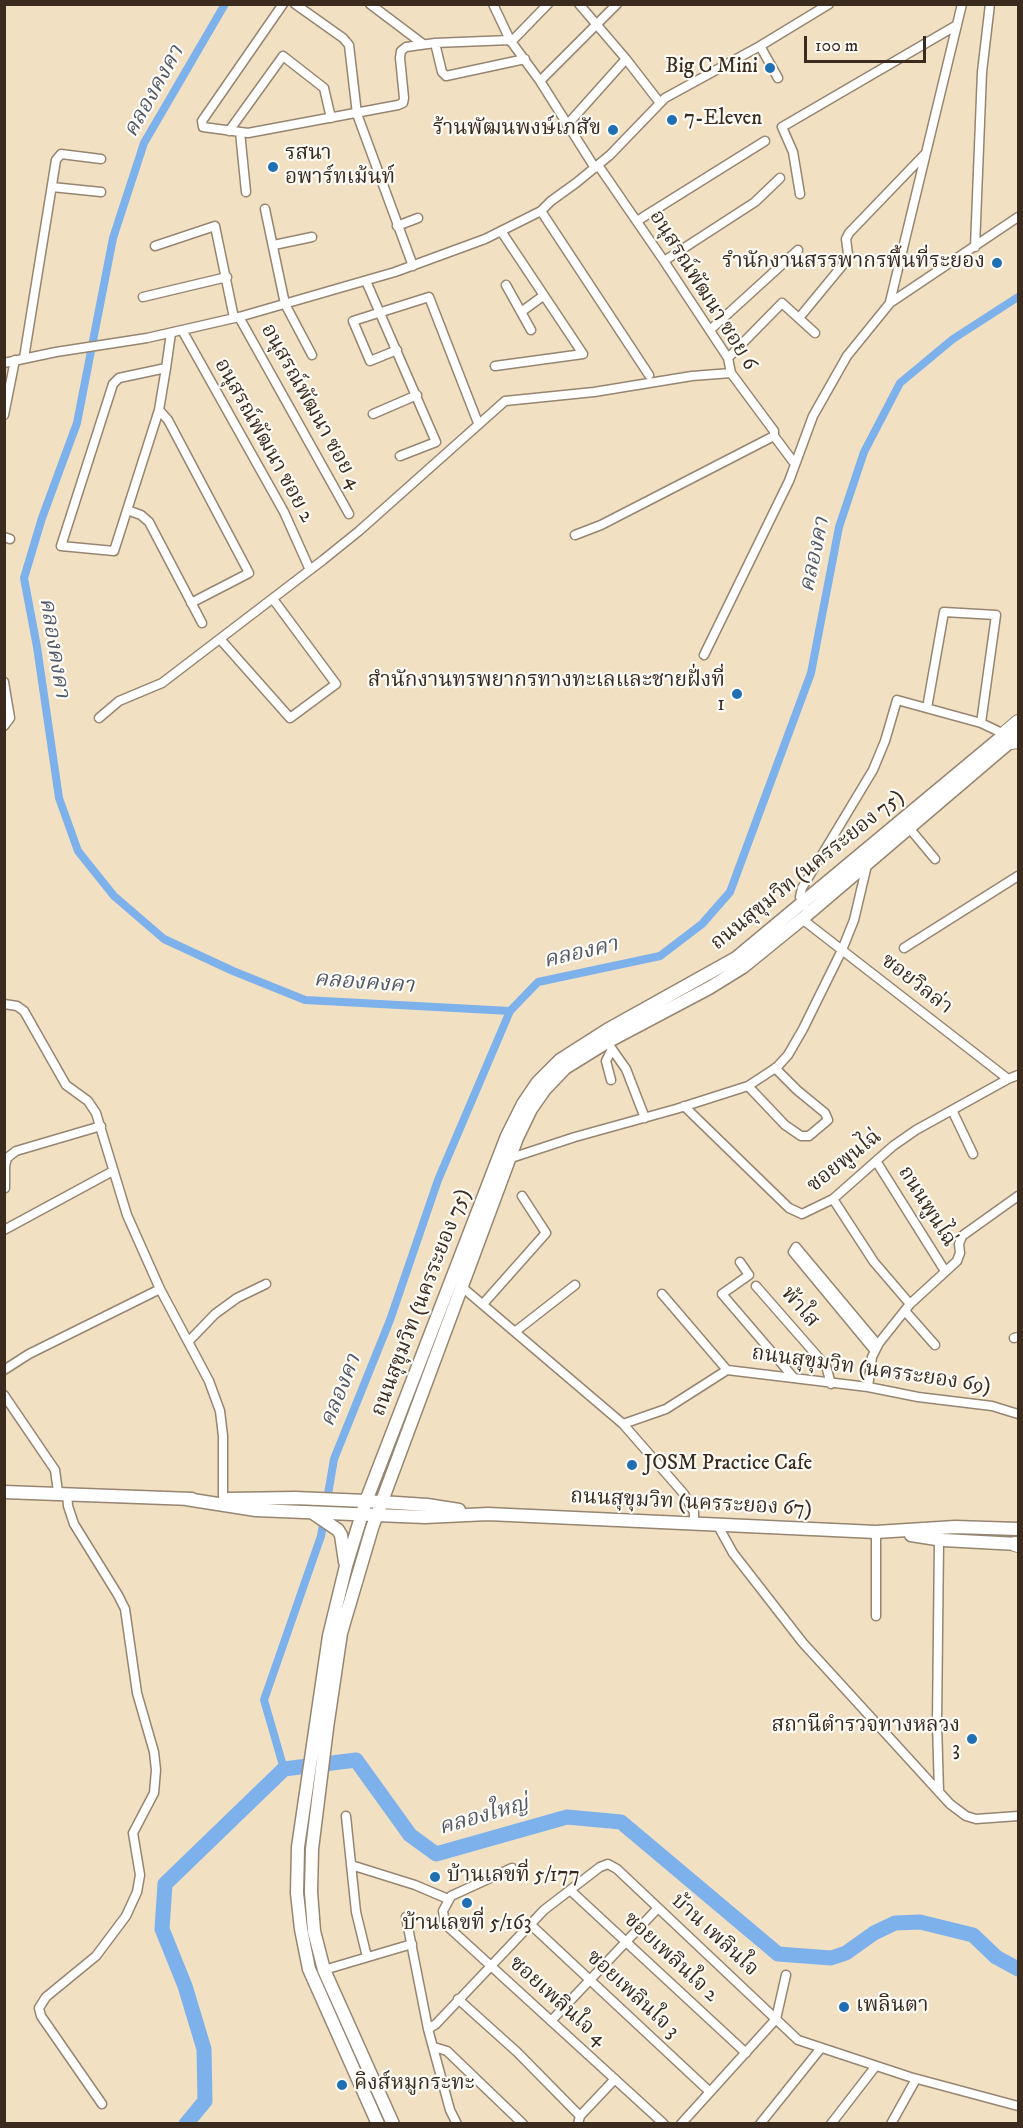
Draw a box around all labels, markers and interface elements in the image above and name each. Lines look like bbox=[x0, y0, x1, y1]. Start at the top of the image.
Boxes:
scale bar bbox=[807, 24, 928, 62]
text: 100 m bbox=[815, 35, 858, 57]
water label: คลองคงคา bbox=[119, 42, 191, 142]
place label: Big C Mini bbox=[665, 55, 758, 81]
marker: Big C Mini bbox=[763, 61, 777, 75]
place label: 7-Eleven bbox=[684, 107, 762, 133]
marker: 7-Eleven bbox=[665, 113, 679, 127]
place label: ร้านพัฒนพงษ์เภสัข bbox=[433, 117, 601, 143]
marker: ร้านพัฒนพงษ์เภสัข bbox=[606, 123, 620, 137]
place label: รสนา อพาร์ทเม้นท์ bbox=[285, 142, 395, 192]
marker: รสนา อพาร์ทเม้นท์ bbox=[266, 160, 280, 174]
street label: อนุสรณ์พัฒนา ซอย 6 bbox=[643, 206, 761, 376]
place label: รำนักงานสรรพากรพื้นที่ระยอง bbox=[722, 250, 985, 276]
marker: รำนักงานสรรพากรพื้นที่ระยอง bbox=[990, 256, 1004, 270]
street label: อนุสรณ์พัฒนา ซอย 4 bbox=[254, 320, 366, 494]
street label: อนุสรณ์พัฒนา ซอย 2 bbox=[208, 355, 318, 527]
water label: คลองคา bbox=[795, 515, 837, 595]
water label: คลองคงคา bbox=[32, 596, 74, 700]
place label: สำนักงานทรพยากรทางทะเลและชายฝั่งที่ 1 bbox=[368, 669, 725, 719]
marker: สำนักงานทรพยากรทางทะเลและชายฝั่งที่ 1 bbox=[730, 687, 744, 701]
street label: ถนนสุขุมวิท (นครระยอง 75) bbox=[706, 785, 910, 957]
water label: คลองคา bbox=[541, 933, 621, 975]
street label: ซอยวิลล่า bbox=[875, 949, 957, 1021]
water label: คลองคงคา bbox=[313, 967, 415, 1001]
street label: ซอยพูนไฉ่ bbox=[803, 1125, 887, 1199]
street label: ถนนพูนไฉ่ bbox=[891, 1162, 961, 1252]
street label: ถนนสุขุมวิท (นครระยอง 75) bbox=[367, 1186, 477, 1420]
street label: พ้าใส bbox=[774, 1282, 824, 1334]
street label: ถนนสุขุมวิท (นครระยอง 69) bbox=[750, 1342, 992, 1400]
water label: คลองคา bbox=[316, 1351, 368, 1431]
place label: JOSM Practice Cafe bbox=[644, 1452, 812, 1478]
marker: JOSM Practice Cafe bbox=[625, 1458, 639, 1472]
street label: ถนนสุขุมวิท (นครระยอง 67) bbox=[570, 1485, 812, 1523]
place label: สถานีตำรวจทางหลวง 3 bbox=[771, 1714, 960, 1764]
marker: สถานีตำรวจทางหลวง 3 bbox=[965, 1732, 979, 1746]
water label: คลองใหญ่ bbox=[436, 1792, 532, 1842]
place label: บ้านเลขที่ 5/177 bbox=[447, 1864, 580, 1890]
marker: บ้านเลขที่ 5/177 bbox=[428, 1870, 442, 1884]
street label: บ้าน เพลินใจ bbox=[665, 1889, 763, 1983]
marker: บ้านเลขที่ 5/163 bbox=[460, 1896, 474, 1910]
street label: ซอยเพลินใจ 2 bbox=[617, 1908, 723, 2008]
place label: บ้านเลขที่ 5/163 bbox=[402, 1912, 532, 1938]
street label: ซอยเพลินใจ 3 bbox=[580, 1946, 684, 2044]
street label: ซอยเพลินใจ 4 bbox=[503, 1952, 611, 2052]
place label: เพลินตา bbox=[856, 1994, 929, 2020]
marker: เพลินตา bbox=[837, 2000, 851, 2014]
place label: คิงส์หมูกระทะ bbox=[354, 2072, 475, 2098]
marker: คิงส์หมูกระทะ bbox=[335, 2078, 349, 2092]

